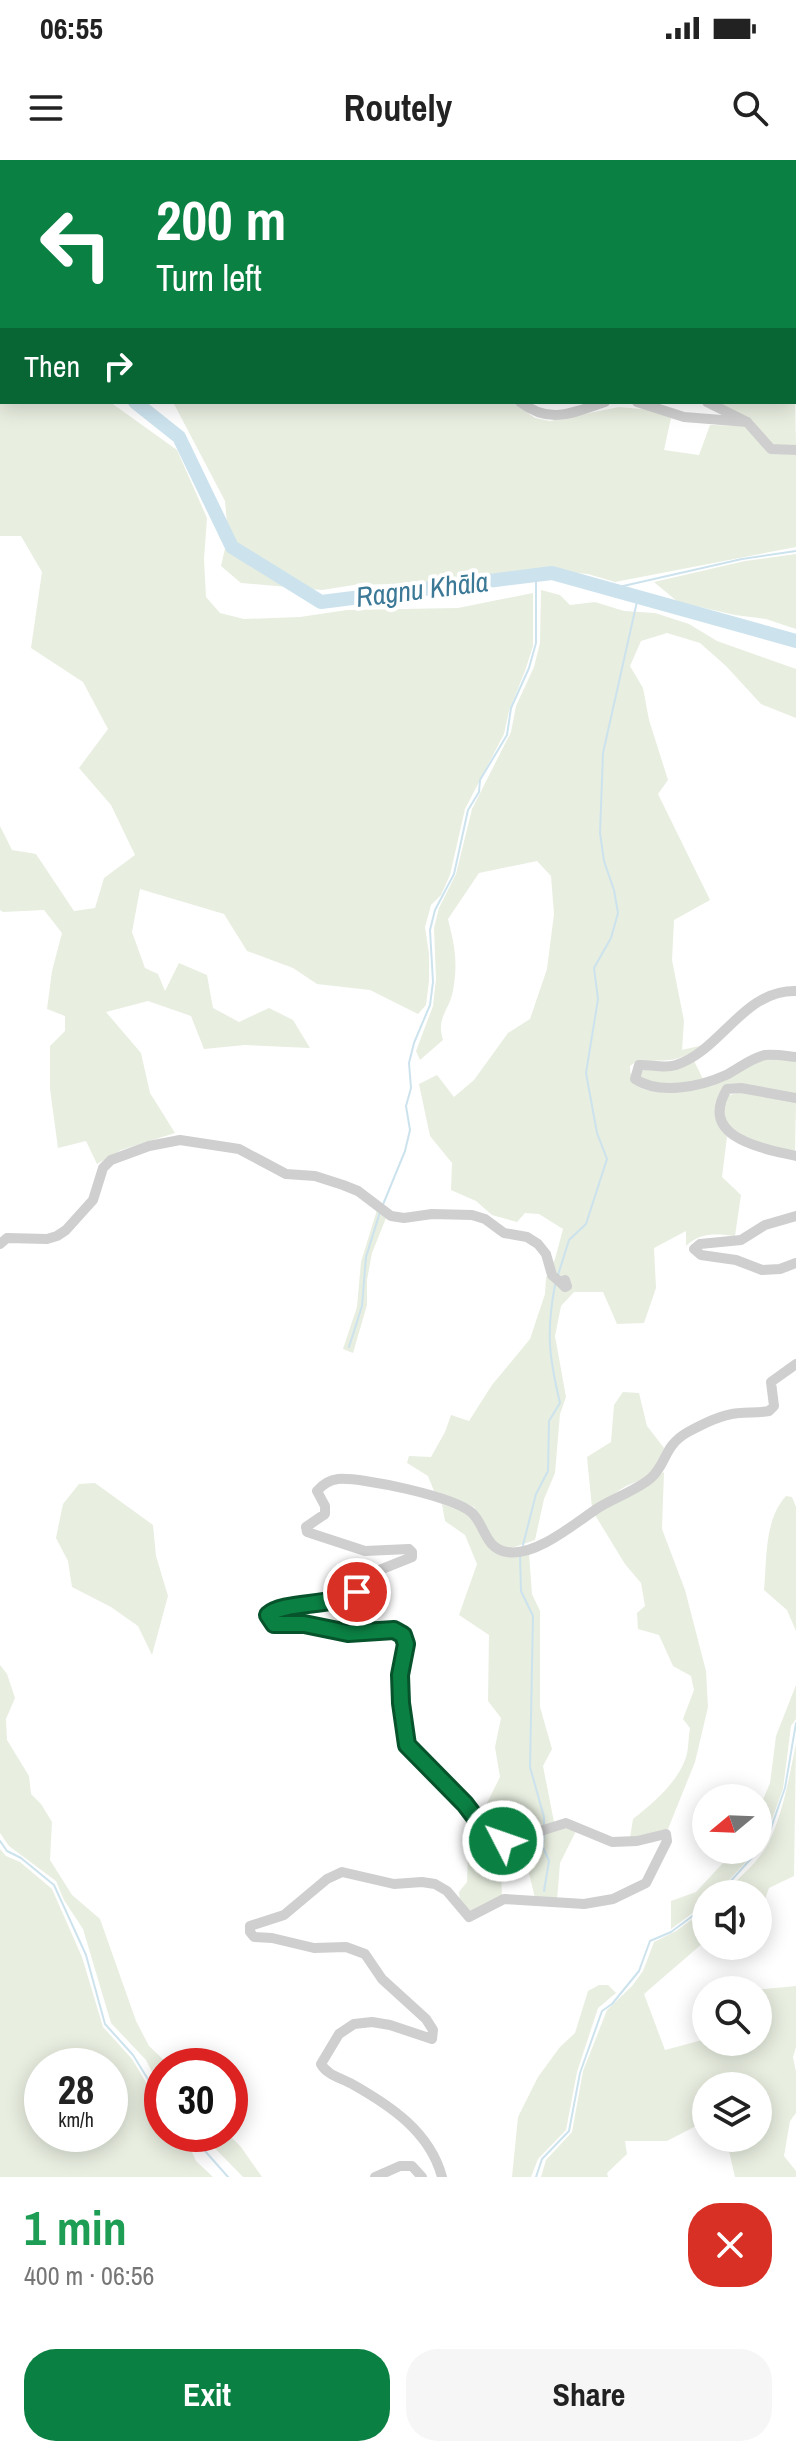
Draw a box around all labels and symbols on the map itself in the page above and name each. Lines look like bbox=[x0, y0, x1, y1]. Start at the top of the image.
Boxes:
water label: Ragnu Khāla bbox=[354, 562, 490, 616]
pin bbox=[323, 1558, 391, 1626]
north arrow bbox=[692, 1784, 772, 1864]
position arrow bbox=[461, 1799, 545, 1883]
speed limit sign: 30 bbox=[144, 2048, 248, 2152]

